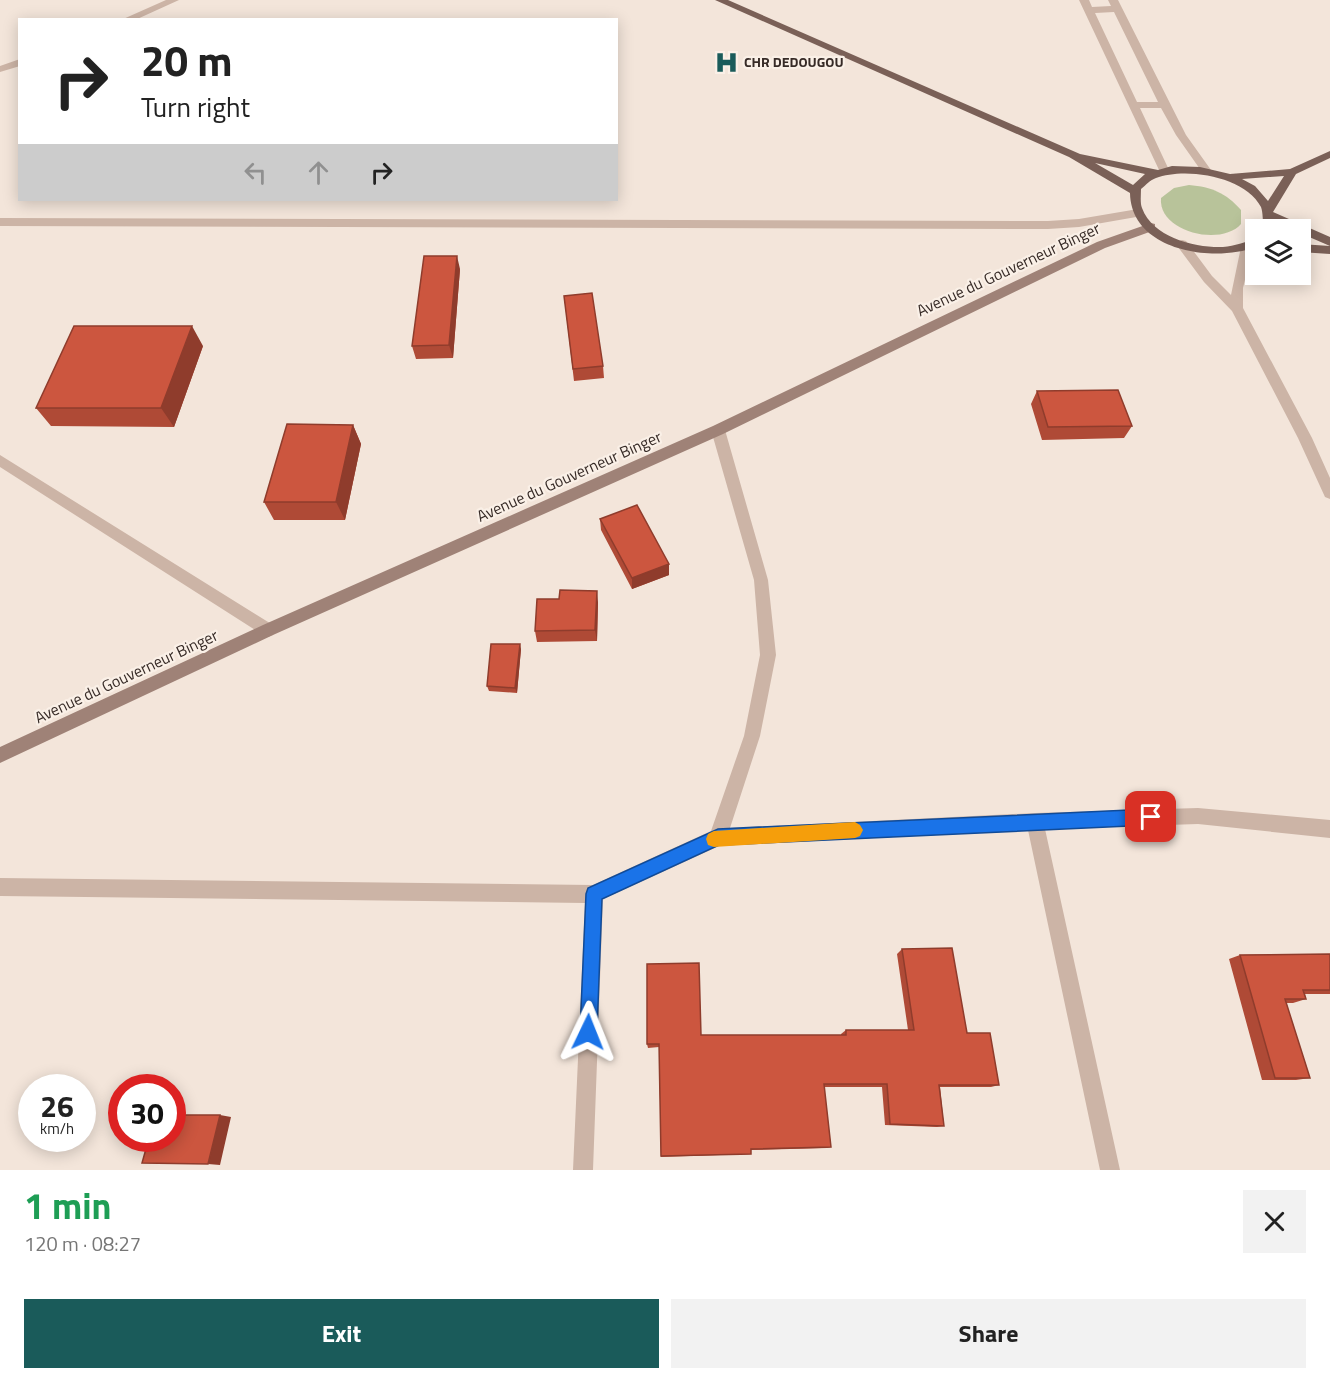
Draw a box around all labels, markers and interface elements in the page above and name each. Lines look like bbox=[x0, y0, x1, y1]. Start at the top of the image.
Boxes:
text: 20 m bbox=[141, 28, 233, 92]
icon: right bbox=[42, 42, 120, 120]
hospital icon: CHR DEDOUGOU bbox=[713, 49, 739, 75]
place label: CHR DEDOUGOU bbox=[744, 51, 844, 72]
text: Turn right bbox=[141, 86, 250, 127]
icon: left bbox=[239, 156, 272, 189]
icon: ahead bbox=[302, 156, 335, 189]
icon: right bbox=[365, 156, 398, 189]
street label: Avenue du Gouverneur Binger bbox=[912, 216, 1104, 322]
map controls bbox=[1245, 219, 1311, 285]
button: layers bbox=[1245, 219, 1311, 285]
street label: Avenue du Gouverneur Binger bbox=[473, 424, 666, 528]
street label: Avenue du Gouverneur Binger bbox=[30, 623, 222, 729]
pin bbox=[1125, 791, 1176, 842]
icon: arrive bbox=[1134, 800, 1167, 833]
position arrow bbox=[556, 1000, 620, 1064]
speed limit sign: 30 bbox=[108, 1074, 186, 1152]
text: 26 bbox=[40, 1083, 74, 1129]
text: km/h bbox=[40, 1117, 74, 1140]
text: 1 min bbox=[24, 1178, 111, 1233]
button: close bbox=[1243, 1190, 1306, 1253]
text: 120 m · 08:27 bbox=[24, 1228, 141, 1259]
button: Exit bbox=[24, 1299, 659, 1368]
button: Share bbox=[671, 1299, 1306, 1368]

